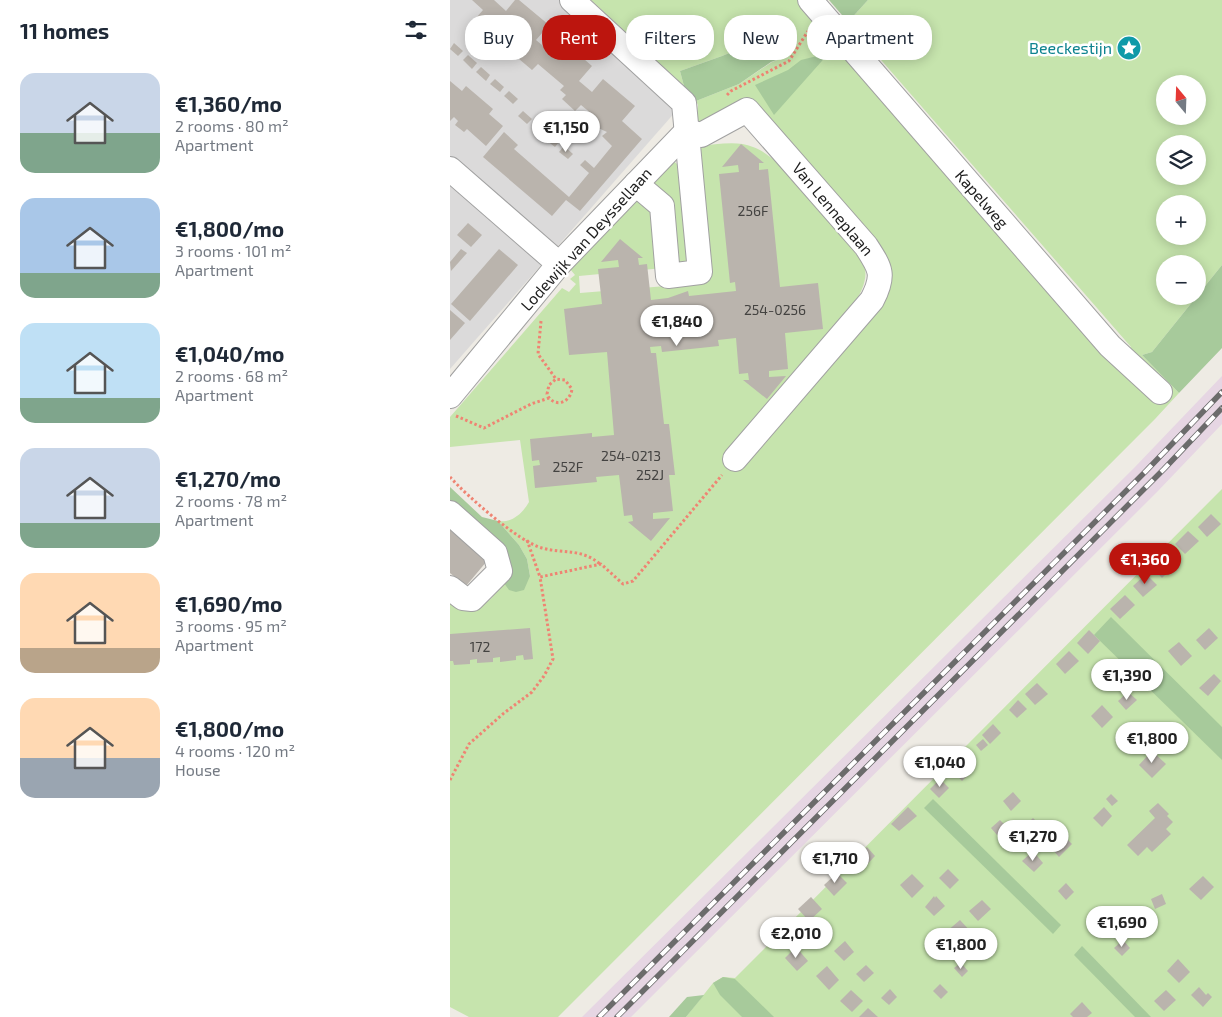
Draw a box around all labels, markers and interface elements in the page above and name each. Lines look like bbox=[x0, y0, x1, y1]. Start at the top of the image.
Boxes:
chip: Buy bbox=[465, 15, 532, 60]
chip: Rent bbox=[542, 15, 616, 60]
chip: Filters bbox=[626, 15, 714, 60]
chip: New bbox=[724, 15, 797, 60]
chip: Apartment bbox=[807, 15, 932, 60]
icon: filters bbox=[402, 16, 430, 44]
text: 11 homes bbox=[20, 18, 109, 43]
place icon: Beeckestijn bbox=[1116, 35, 1142, 61]
place label: Beeckestijn bbox=[1029, 38, 1112, 58]
north arrow bbox=[1156, 75, 1206, 125]
map controls bbox=[1156, 75, 1206, 305]
text: €1,360/mo bbox=[175, 91, 282, 116]
icon: home bbox=[60, 93, 120, 153]
pin: €1,150 bbox=[525, 110, 607, 153]
text: 2 rooms · 80 m² bbox=[175, 116, 289, 135]
text: €1,150 bbox=[543, 117, 589, 136]
text: Apartment bbox=[175, 135, 254, 154]
button: layers bbox=[1156, 135, 1206, 185]
street label: Van Lenneplaan bbox=[789, 158, 878, 259]
street label: Lodewijk van Deyssellaan bbox=[516, 163, 656, 315]
street label: Kapelweg bbox=[952, 166, 1013, 232]
button: + bbox=[1156, 195, 1206, 245]
house number: 256F bbox=[738, 202, 769, 219]
text: €1,800/mo bbox=[175, 216, 284, 241]
icon: home bbox=[60, 218, 120, 278]
text: 3 rooms · 101 m² bbox=[175, 241, 292, 260]
button: − bbox=[1156, 255, 1206, 305]
text: Apartment bbox=[175, 260, 254, 279]
house number: 254-0256 bbox=[744, 301, 806, 318]
pin: €1,840 bbox=[636, 304, 718, 347]
text: €1,840 bbox=[651, 311, 703, 330]
text: €1,040/mo bbox=[175, 341, 284, 366]
icon: home bbox=[60, 343, 120, 403]
text: 2 rooms · 68 m² bbox=[175, 366, 288, 385]
text: Apartment bbox=[175, 385, 254, 404]
house number: 254-0213 bbox=[601, 447, 661, 464]
house number: 252F bbox=[553, 458, 584, 475]
text: €1,270/mo bbox=[175, 466, 281, 491]
house number: 252J bbox=[636, 466, 664, 483]
icon: home bbox=[60, 468, 120, 528]
text: 2 rooms · 78 m² bbox=[175, 491, 287, 510]
text: Apartment bbox=[175, 510, 254, 529]
pin: €1,360 bbox=[1104, 542, 1186, 585]
text: €1,360 bbox=[1120, 549, 1170, 568]
text: €1,690/mo bbox=[175, 591, 283, 616]
icon: home bbox=[60, 593, 120, 653]
text: 3 rooms · 95 m² bbox=[175, 616, 287, 635]
text: Apartment bbox=[175, 635, 254, 654]
house number: 172 bbox=[470, 638, 490, 655]
pin: €1,390 bbox=[1086, 658, 1168, 701]
text: €1,390 bbox=[1102, 665, 1152, 684]
text: €1,800/mo bbox=[175, 716, 284, 741]
icon: home bbox=[60, 718, 120, 778]
pin: €1,800 bbox=[1111, 722, 1193, 764]
text: €1,800 bbox=[1126, 728, 1178, 747]
text: 4 rooms · 120 m² bbox=[175, 741, 295, 760]
pin: €1,040 bbox=[899, 746, 981, 788]
text: €1,040 bbox=[914, 752, 966, 771]
text: House bbox=[175, 760, 221, 779]
pin: €1,270 bbox=[992, 820, 1074, 862]
text: €1,270 bbox=[1009, 826, 1057, 845]
pin: €1,710 bbox=[794, 842, 876, 884]
text: €1,710 bbox=[812, 848, 858, 867]
pin: €1,690 bbox=[1081, 906, 1163, 948]
text: €1,690 bbox=[1097, 912, 1147, 931]
pin: €2,010 bbox=[755, 916, 837, 959]
text: €2,010 bbox=[771, 923, 821, 942]
pin: €1,800 bbox=[920, 928, 1002, 970]
text: €1,800 bbox=[935, 934, 987, 953]

